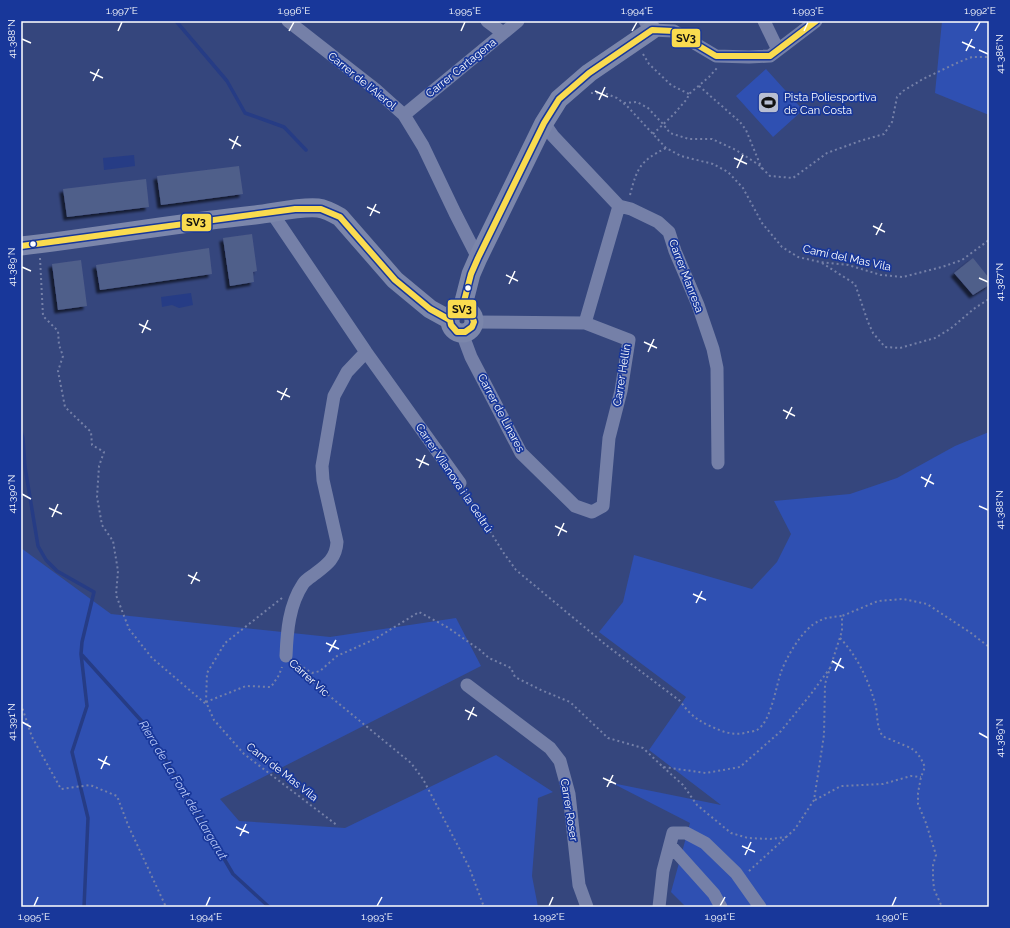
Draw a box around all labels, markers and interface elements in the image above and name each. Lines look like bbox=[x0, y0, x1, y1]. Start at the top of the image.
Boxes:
text: 1.997°E bbox=[106, 5, 138, 16]
text: 1.996°E bbox=[278, 5, 310, 16]
text: 1.995°E bbox=[449, 5, 481, 16]
text: 1.994°E bbox=[621, 5, 653, 16]
text: 1.993°E bbox=[792, 5, 824, 16]
text: 1.992°E bbox=[964, 5, 996, 16]
text: 41.388°N bbox=[6, 19, 17, 59]
line badge: SV3 bbox=[671, 28, 701, 48]
text: SV3 bbox=[676, 32, 696, 45]
text: 41.386°N bbox=[994, 34, 1005, 74]
street label: Carrer Cartagena bbox=[423, 36, 499, 100]
street label: Carrer de l'Aierol bbox=[325, 50, 399, 112]
sports icon: Pista Poliesportiva de Can Costa bbox=[756, 90, 782, 116]
place label: Pista Poliesportiva de Can Costa bbox=[784, 91, 876, 117]
line badge: SV3 bbox=[181, 213, 212, 232]
text: SV3 bbox=[186, 216, 206, 229]
street label: Carrer Manresa bbox=[666, 238, 706, 314]
unlabelled marker bbox=[28, 239, 38, 249]
street label: Camí del Mas Vila bbox=[802, 242, 892, 274]
text: 41.389°N bbox=[6, 248, 17, 286]
text: 41.387°N bbox=[994, 263, 1005, 301]
unlabelled marker bbox=[463, 283, 473, 293]
line badge: SV3 bbox=[447, 299, 477, 319]
text: SV3 bbox=[452, 303, 472, 316]
street label: Carrer Hellín bbox=[611, 343, 633, 407]
street label: Carrer de Linares bbox=[475, 372, 527, 454]
street label: Carrer Vilanova i la Geltrú bbox=[413, 421, 495, 535]
text: 41.390°N bbox=[6, 474, 17, 514]
text: 41.388°N bbox=[994, 490, 1005, 530]
street label: Carrer Vic bbox=[286, 657, 332, 699]
text: 41.391°N bbox=[6, 703, 17, 741]
water label: Riera de La Font del Llargarut bbox=[136, 718, 230, 862]
text: 41.389°N bbox=[994, 719, 1005, 757]
street label: Camí de Mas Vila bbox=[244, 740, 320, 804]
street label: Carrer Roser bbox=[558, 778, 580, 842]
text: 1.995°E bbox=[18, 911, 50, 922]
text: 1.994°E bbox=[190, 911, 222, 922]
text: 1.993°E bbox=[361, 911, 393, 922]
text: 1.992°E bbox=[533, 911, 565, 922]
text: 1.991°E bbox=[705, 911, 735, 922]
text: 1.990°E bbox=[876, 911, 908, 922]

